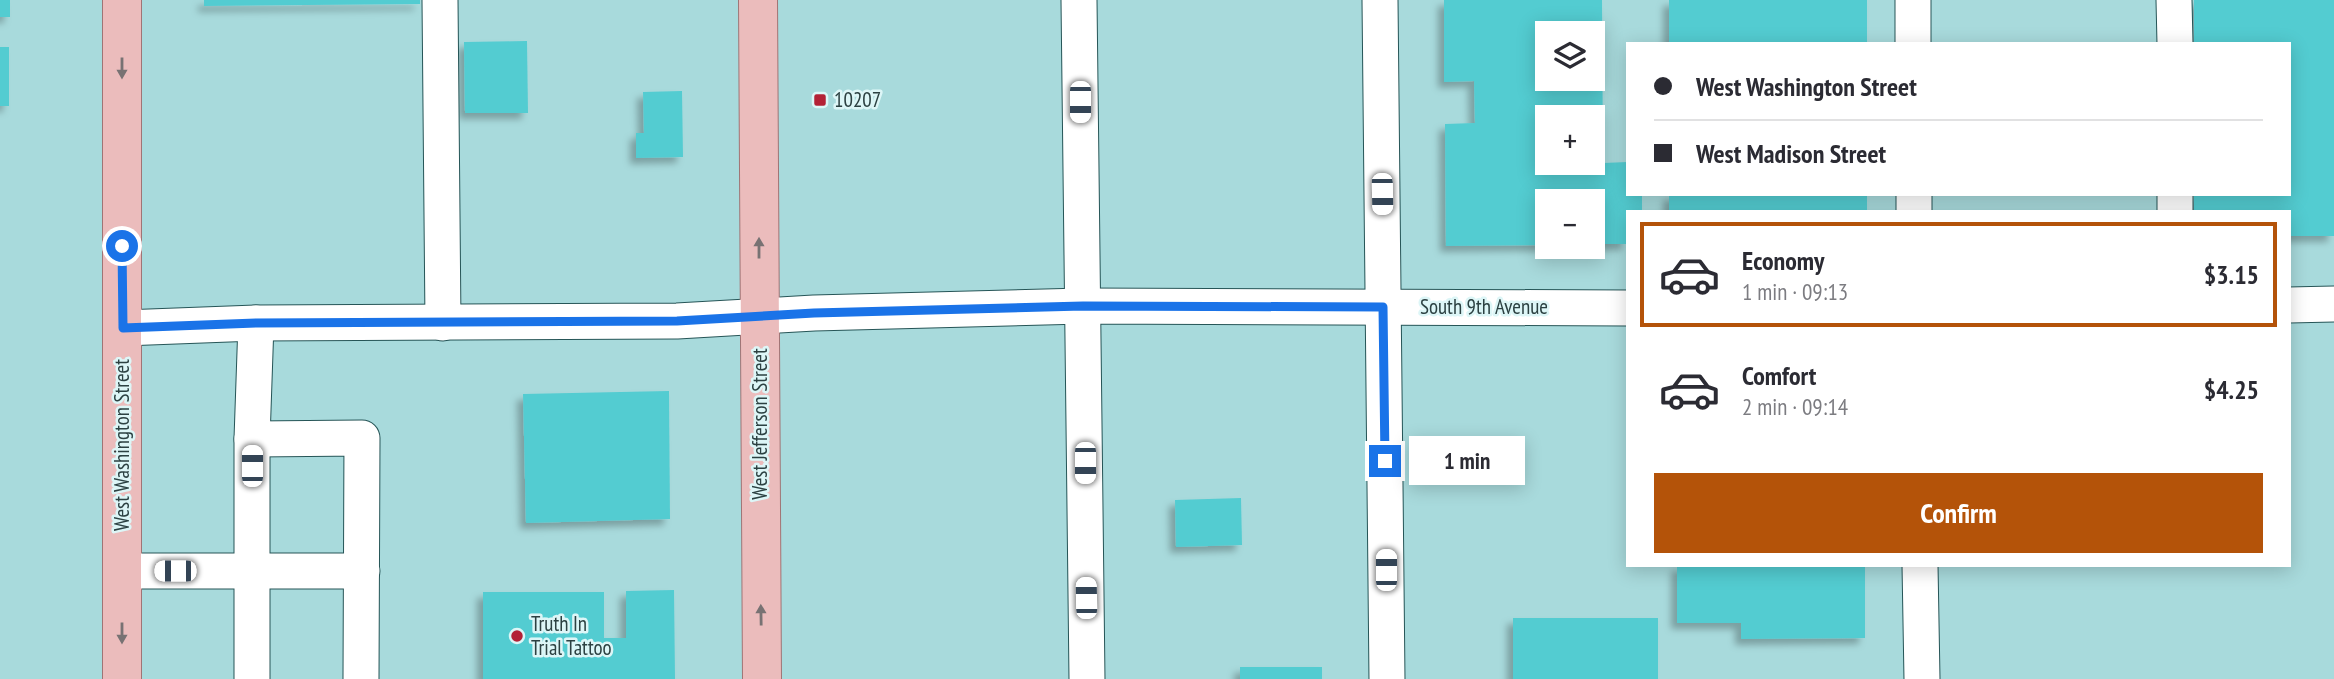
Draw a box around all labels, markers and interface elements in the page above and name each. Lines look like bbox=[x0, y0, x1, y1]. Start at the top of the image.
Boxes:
map controls bbox=[1535, 21, 1605, 259]
button: layers bbox=[1535, 21, 1605, 91]
one-way arrow bbox=[116, 57, 128, 79]
text: West Washington Street bbox=[1696, 70, 1917, 103]
car bbox=[1070, 81, 1091, 123]
place label: 10207 bbox=[834, 86, 881, 113]
marker: 10207 bbox=[812, 92, 828, 108]
button: + bbox=[1535, 105, 1605, 175]
text: West Madison Street bbox=[1696, 137, 1886, 170]
car bbox=[1372, 173, 1393, 215]
button: − bbox=[1535, 189, 1605, 259]
route start bbox=[106, 230, 138, 262]
one-way arrow bbox=[753, 237, 765, 259]
icon: car bbox=[1658, 243, 1721, 306]
text: Economy bbox=[1742, 244, 1824, 277]
text: $3.15 bbox=[2204, 258, 2259, 291]
text: 1 min · 09:13 bbox=[1742, 277, 1848, 306]
street label: South 9th Avenue bbox=[1420, 293, 1548, 320]
street label: West Jefferson Street bbox=[746, 348, 773, 500]
icon: car bbox=[1658, 358, 1721, 421]
street label: West Washington Street bbox=[108, 359, 135, 531]
text: Comfort bbox=[1742, 359, 1816, 392]
text: $4.25 bbox=[2204, 373, 2259, 406]
text: 2 min · 09:14 bbox=[1742, 392, 1848, 421]
callout: 1 min bbox=[1410, 436, 1525, 486]
car bbox=[1075, 442, 1096, 484]
car bbox=[242, 445, 263, 487]
route end bbox=[1369, 445, 1401, 477]
text: 1 min bbox=[1444, 446, 1490, 475]
button: Confirm bbox=[1654, 473, 2263, 553]
car bbox=[1376, 549, 1397, 591]
car bbox=[155, 561, 197, 582]
car bbox=[1076, 577, 1097, 619]
one-way arrow bbox=[755, 603, 767, 625]
place label: Truth In Trial Tattoo bbox=[531, 610, 612, 661]
one-way arrow bbox=[116, 623, 128, 645]
marker: Truth In Trial Tattoo bbox=[509, 628, 525, 644]

